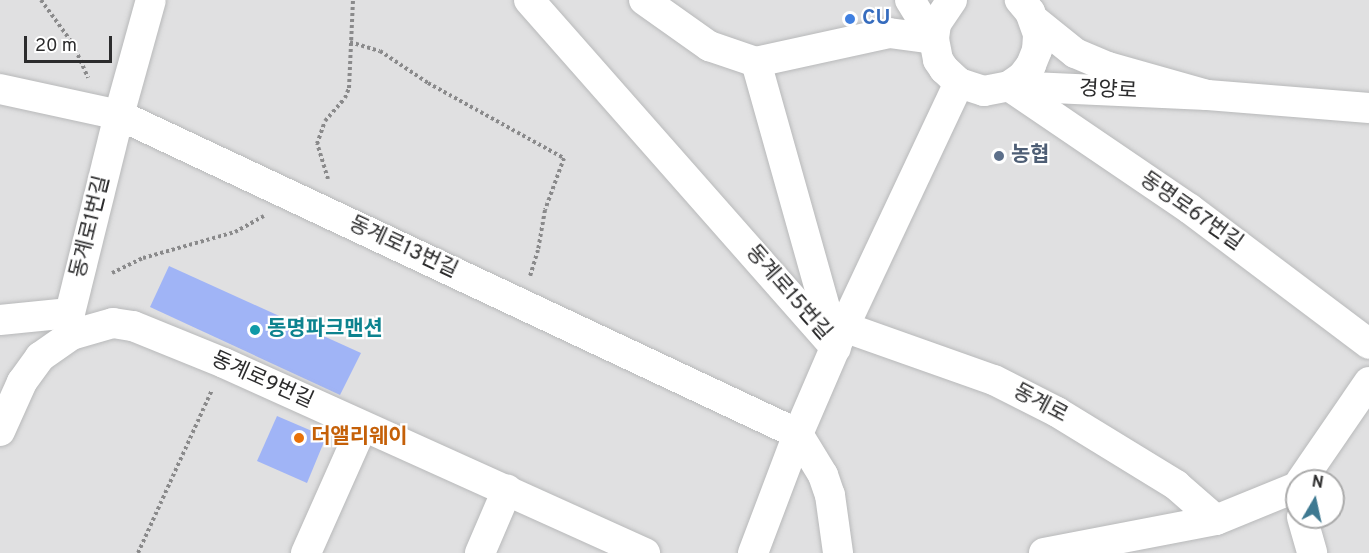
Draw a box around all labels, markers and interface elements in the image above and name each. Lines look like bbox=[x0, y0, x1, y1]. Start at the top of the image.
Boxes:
place label: CU bbox=[862, 6, 890, 32]
marker: CU bbox=[843, 12, 857, 26]
scale bar bbox=[27, 24, 116, 62]
text: 20 m bbox=[35, 35, 77, 58]
street label: 경양로 bbox=[1078, 77, 1138, 105]
place label: 농협 bbox=[1011, 143, 1050, 169]
marker: 농협 bbox=[992, 149, 1006, 163]
street label: 동명로67번길 bbox=[1135, 167, 1247, 257]
street label: 동계로1번길 bbox=[66, 173, 116, 281]
street label: 동계로13번길 bbox=[345, 212, 461, 284]
street label: 동계로15번길 bbox=[740, 240, 836, 346]
place label: 동명파크맨션 bbox=[267, 317, 383, 343]
marker: 동명파크맨션 bbox=[248, 323, 262, 337]
street label: 동계로9번길 bbox=[207, 347, 317, 415]
street label: 동계로 bbox=[1008, 379, 1072, 429]
place label: 더앨리웨이 bbox=[311, 425, 408, 451]
marker: 더앨리웨이 bbox=[292, 431, 306, 445]
north arrow bbox=[1285, 469, 1345, 529]
text: N bbox=[1310, 472, 1325, 494]

